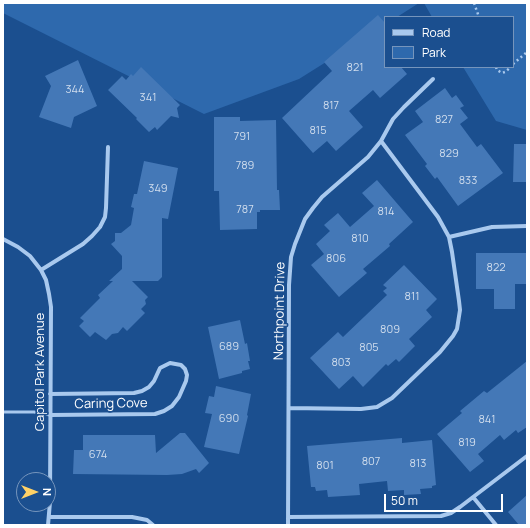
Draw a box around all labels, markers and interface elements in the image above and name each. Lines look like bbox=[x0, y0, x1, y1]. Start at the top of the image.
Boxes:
legend bbox=[384, 16, 514, 68]
text: Road bbox=[422, 24, 450, 41]
text: Park bbox=[422, 44, 446, 61]
house number: 821 bbox=[347, 61, 363, 75]
house number: 344 bbox=[65, 83, 85, 97]
house number: 341 bbox=[140, 91, 156, 105]
house number: 817 bbox=[323, 99, 339, 113]
house number: 827 bbox=[435, 113, 453, 127]
house number: 815 bbox=[309, 124, 327, 138]
house number: 791 bbox=[234, 130, 250, 144]
house number: 829 bbox=[439, 147, 459, 161]
house number: 789 bbox=[236, 159, 254, 173]
house number: 833 bbox=[459, 174, 477, 188]
house number: 349 bbox=[148, 182, 168, 196]
house number: 787 bbox=[236, 203, 254, 217]
house number: 814 bbox=[377, 205, 395, 219]
house number: 810 bbox=[351, 232, 369, 246]
house number: 806 bbox=[326, 252, 346, 266]
house number: 822 bbox=[487, 261, 505, 275]
street label: Northpoint Drive bbox=[271, 262, 289, 360]
house number: 811 bbox=[405, 290, 419, 304]
street label: Capitol Park Avenue bbox=[32, 313, 48, 431]
house number: 809 bbox=[380, 323, 400, 337]
house number: 689 bbox=[219, 340, 239, 354]
house number: 805 bbox=[359, 341, 379, 355]
house number: 803 bbox=[331, 356, 351, 370]
street label: Caring Cove bbox=[74, 396, 148, 412]
house number: 690 bbox=[219, 412, 239, 426]
house number: 841 bbox=[478, 413, 496, 427]
house number: 819 bbox=[458, 436, 476, 450]
house number: 674 bbox=[89, 448, 107, 462]
house number: 807 bbox=[362, 455, 380, 469]
house number: 813 bbox=[410, 457, 426, 471]
house number: 801 bbox=[316, 459, 334, 473]
north arrow bbox=[16, 472, 56, 512]
scale bar bbox=[386, 486, 505, 512]
text: N bbox=[40, 488, 55, 496]
text: 50 m bbox=[391, 492, 418, 509]

